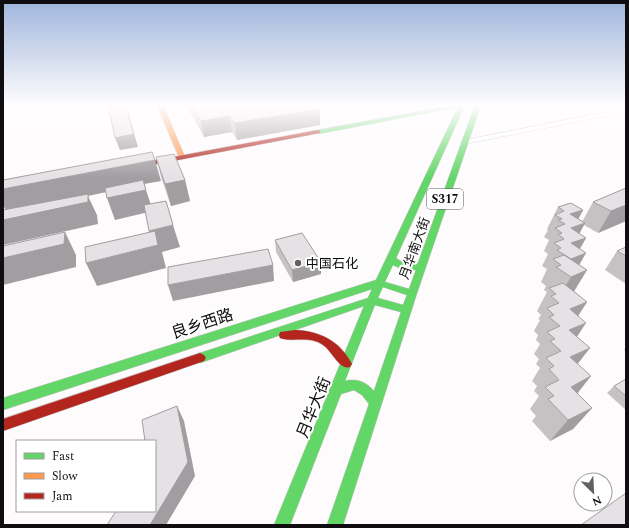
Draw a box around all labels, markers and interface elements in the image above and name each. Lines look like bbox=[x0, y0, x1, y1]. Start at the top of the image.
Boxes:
road number: S317 bbox=[427, 189, 463, 209]
street label: 月华南大街 bbox=[394, 214, 435, 282]
place label: 中国石化 bbox=[306, 254, 358, 274]
marker: 中国石化 bbox=[293, 258, 303, 268]
street label: 良乡西路 bbox=[168, 303, 236, 345]
street label: 月华大街 bbox=[291, 373, 337, 442]
legend bbox=[16, 440, 156, 512]
text: Fast bbox=[52, 447, 74, 466]
text: Slow bbox=[52, 467, 78, 486]
north arrow bbox=[573, 472, 613, 512]
text: Jam bbox=[52, 487, 73, 506]
text: N bbox=[589, 491, 604, 510]

